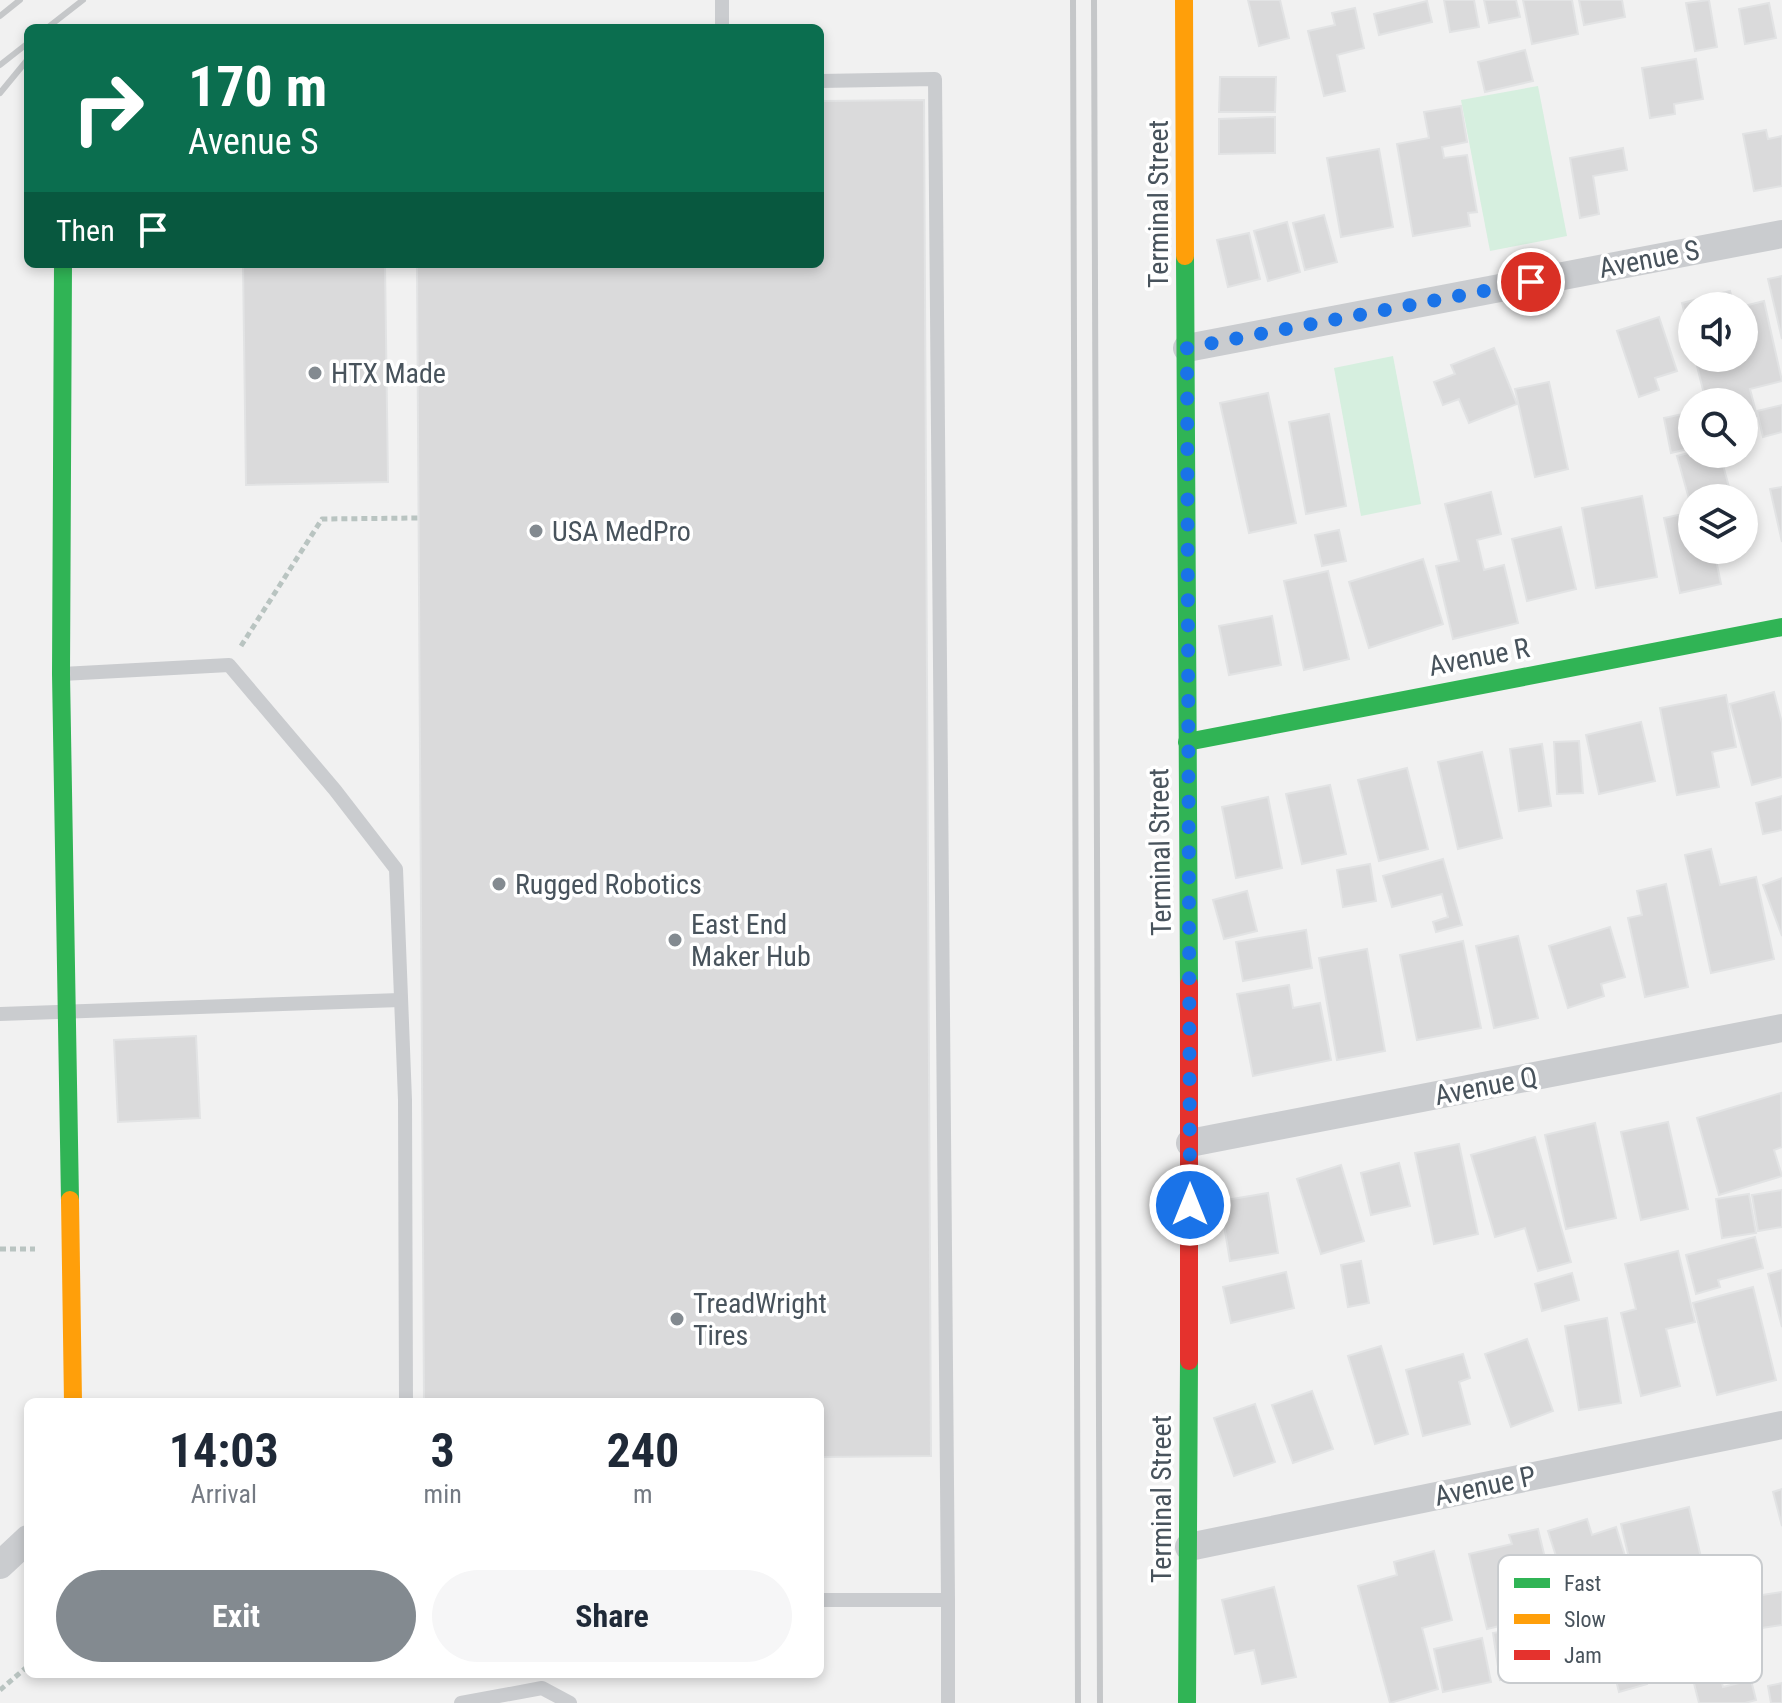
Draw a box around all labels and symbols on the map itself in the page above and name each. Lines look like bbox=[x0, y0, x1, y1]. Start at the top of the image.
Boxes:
street label: Terminal Street bbox=[1142, 120, 1175, 288]
street label: Avenue S bbox=[1596, 233, 1702, 285]
pin bbox=[1497, 248, 1565, 316]
place label: HTX Made bbox=[331, 357, 446, 390]
marker: HTX Made bbox=[306, 364, 324, 382]
place label: USA MedPro bbox=[552, 515, 691, 548]
marker: USA MedPro bbox=[527, 522, 545, 540]
street label: Avenue R bbox=[1426, 631, 1532, 683]
street label: Terminal Street bbox=[1142, 768, 1178, 936]
place label: Rugged Robotics bbox=[515, 868, 702, 901]
marker: Rugged Robotics bbox=[490, 875, 508, 893]
place label: East End Maker Hub bbox=[691, 908, 811, 973]
marker: East End Maker Hub bbox=[666, 931, 684, 949]
street label: Avenue Q bbox=[1432, 1060, 1540, 1112]
position arrow bbox=[1148, 1163, 1232, 1247]
place label: TreadWright Tires bbox=[693, 1287, 827, 1352]
marker: TreadWright Tires bbox=[668, 1310, 686, 1328]
street label: Terminal Street bbox=[1145, 1415, 1178, 1583]
street label: Avenue P bbox=[1431, 1459, 1539, 1513]
legend bbox=[1498, 1555, 1762, 1683]
text: Fast bbox=[1564, 1571, 1601, 1596]
text: Slow bbox=[1564, 1607, 1606, 1632]
text: Jam bbox=[1564, 1643, 1602, 1668]

